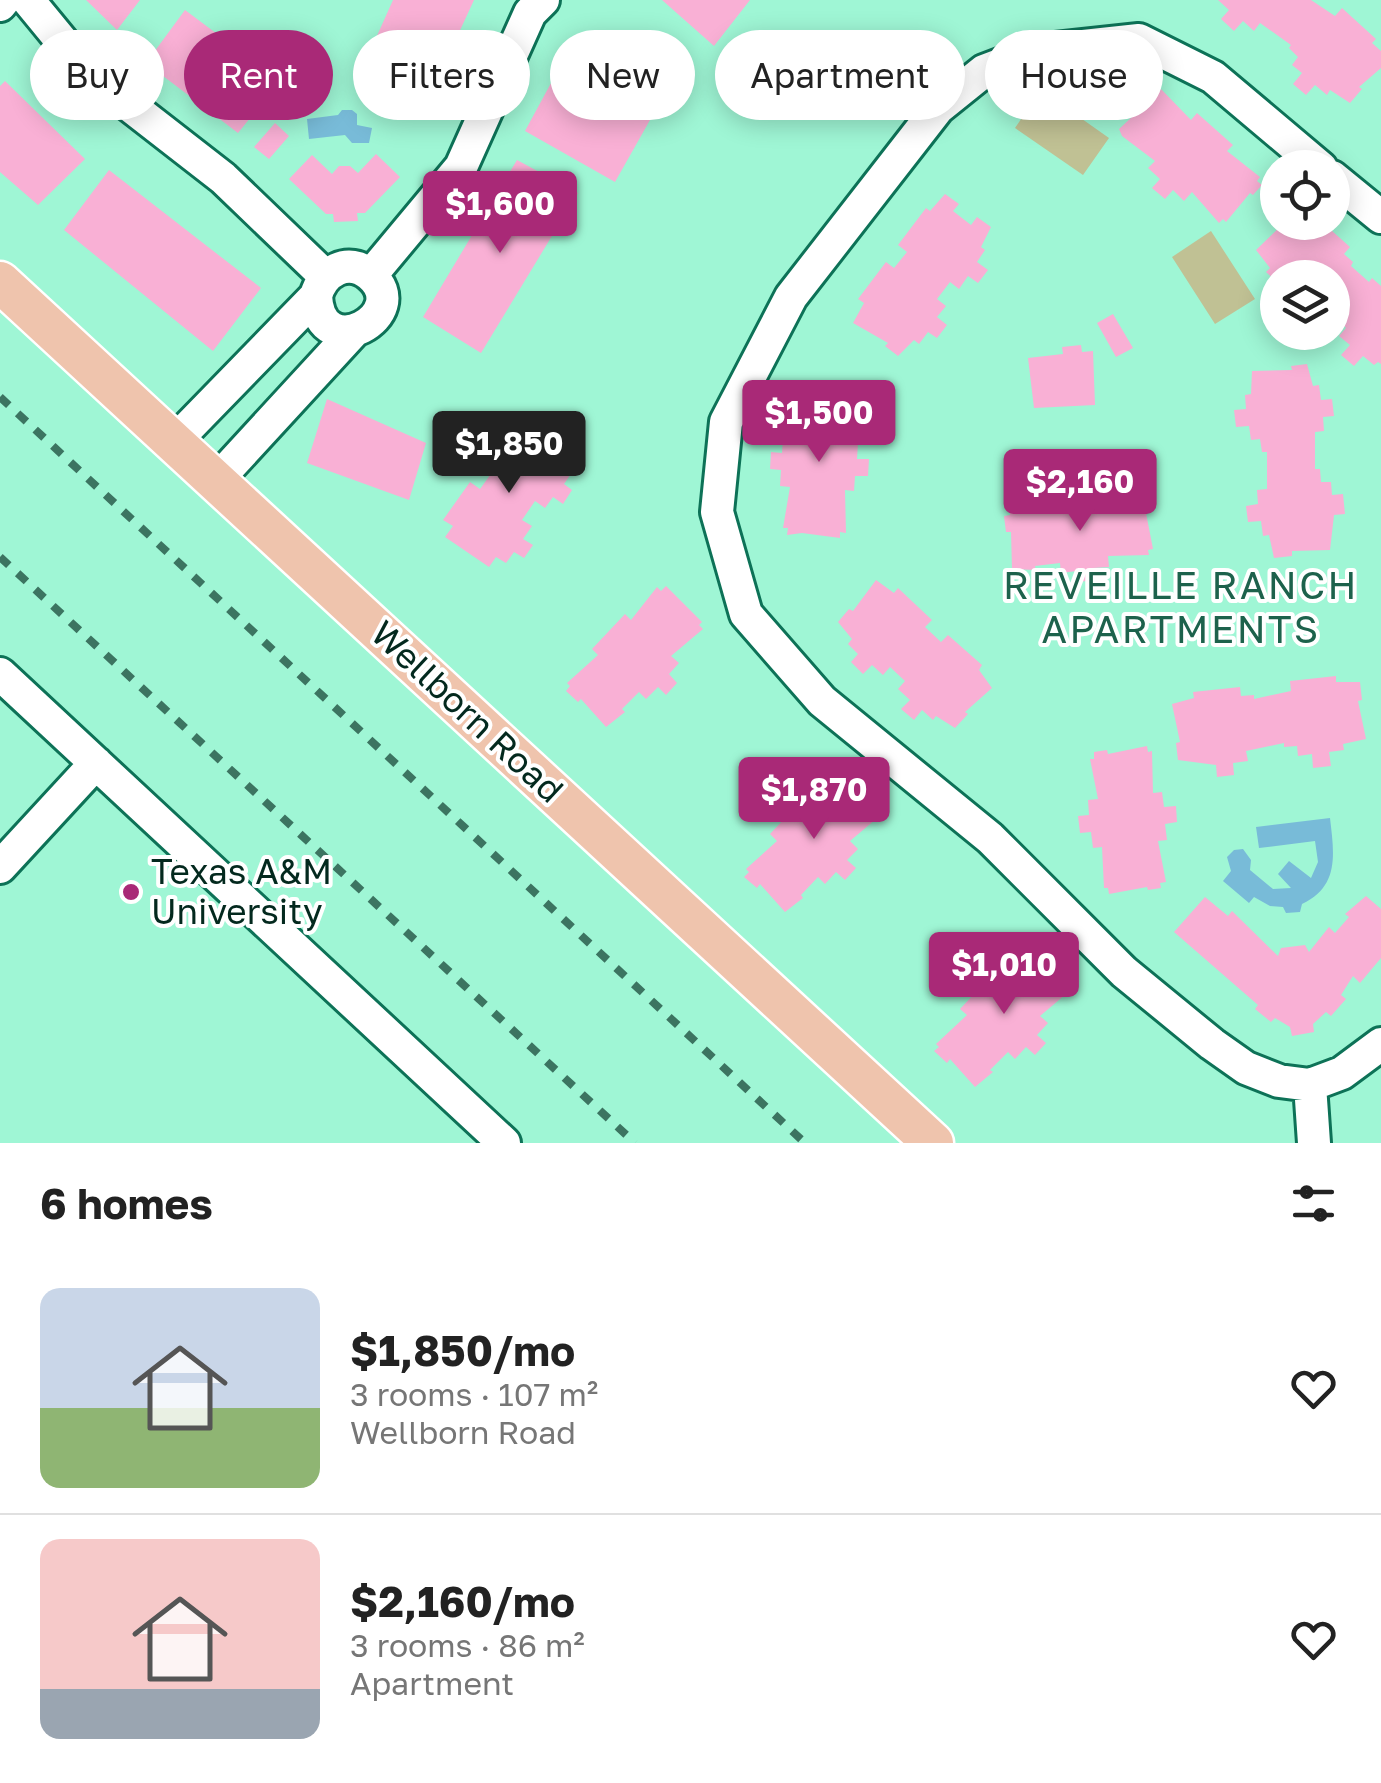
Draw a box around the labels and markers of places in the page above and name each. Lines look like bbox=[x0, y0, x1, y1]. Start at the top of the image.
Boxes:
pin: $1,600 bbox=[419, 171, 581, 256]
pin: $1,500 bbox=[738, 380, 900, 465]
pin: $1,850 bbox=[428, 411, 590, 496]
pin: $2,160 bbox=[999, 449, 1161, 534]
pin: $1,870 bbox=[733, 757, 895, 842]
place label: Texas A&M University bbox=[151, 850, 332, 932]
marker: Texas A&M University bbox=[120, 881, 142, 903]
pin: $1,010 bbox=[923, 932, 1085, 1017]

